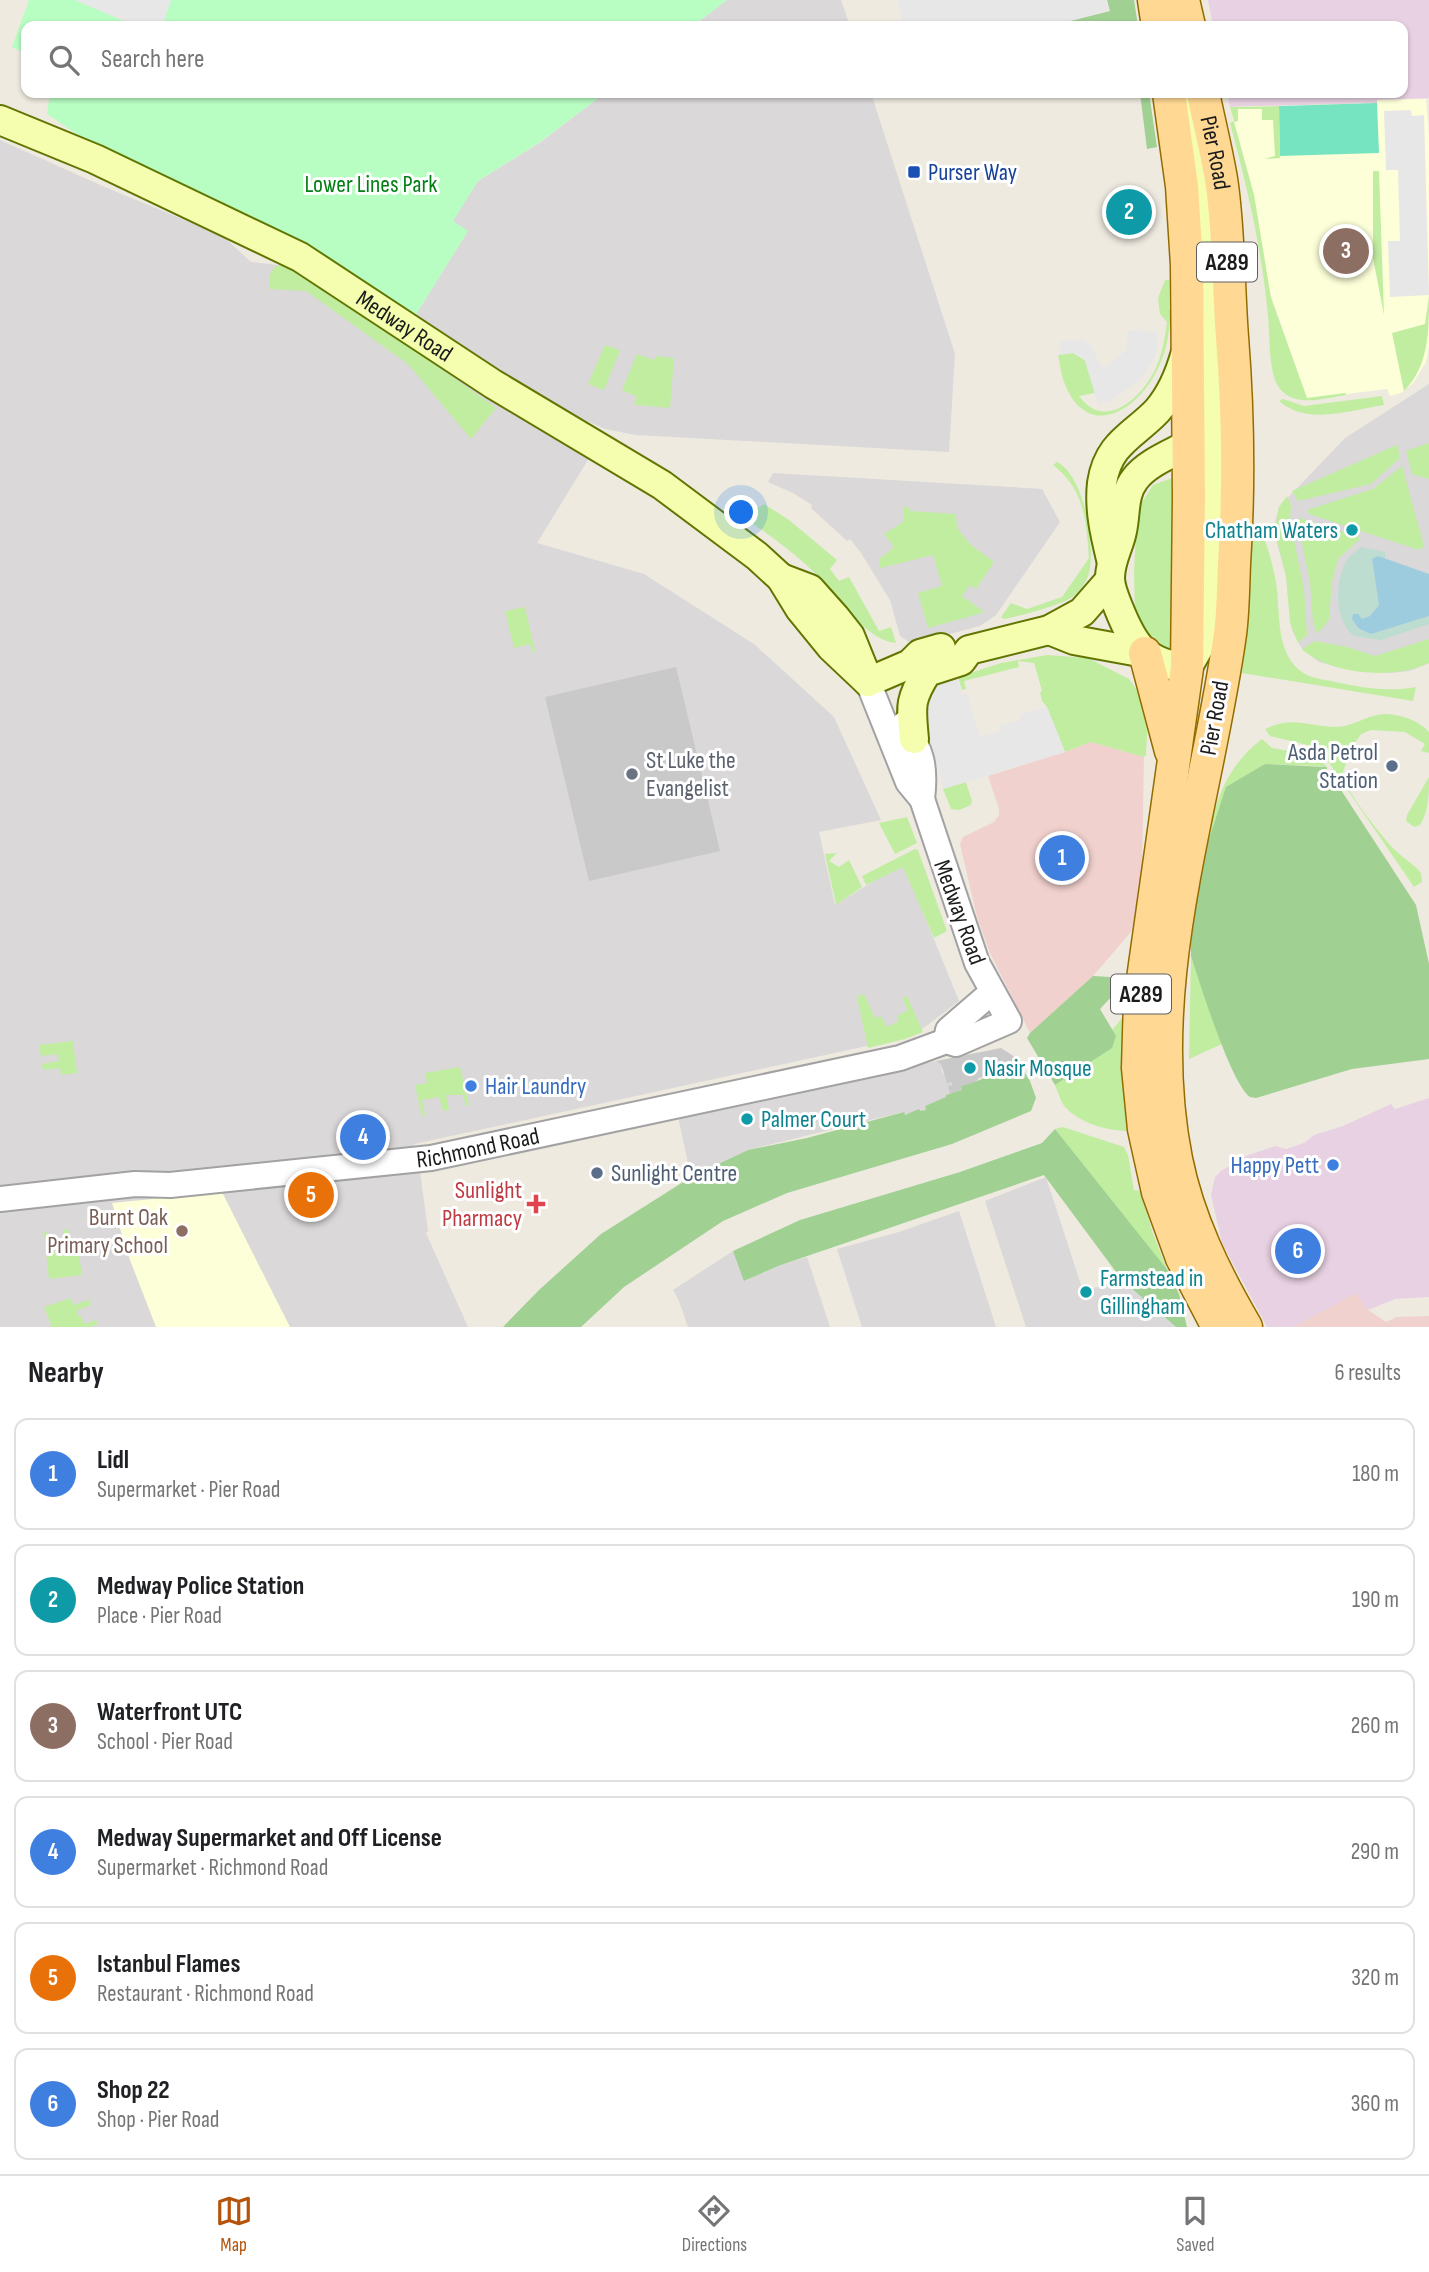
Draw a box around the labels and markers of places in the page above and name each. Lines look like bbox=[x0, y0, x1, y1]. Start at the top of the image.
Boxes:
place label: Purser Way bbox=[928, 158, 1017, 187]
marker: Purser Way bbox=[906, 164, 922, 180]
pin: 2 bbox=[1106, 186, 1152, 238]
pin: 3 bbox=[1323, 225, 1369, 277]
place label: Chatham Waters bbox=[1205, 516, 1338, 545]
marker: Chatham Waters bbox=[1344, 522, 1360, 538]
place label: Asda Petrol Station bbox=[1287, 738, 1378, 795]
place label: St Luke the Evangelist bbox=[646, 746, 736, 803]
marker: Asda Petrol Station bbox=[1384, 758, 1400, 774]
marker: St Luke the Evangelist bbox=[624, 766, 640, 782]
pin: 1 bbox=[1039, 832, 1085, 884]
place label: Nasir Mosque bbox=[984, 1054, 1092, 1083]
marker: Nasir Mosque bbox=[962, 1060, 978, 1076]
place label: Hair Laundry bbox=[485, 1072, 586, 1101]
marker: Hair Laundry bbox=[463, 1078, 479, 1094]
place label: Palmer Court bbox=[761, 1105, 866, 1134]
pin: 4 bbox=[340, 1111, 386, 1163]
marker: Palmer Court bbox=[739, 1111, 755, 1127]
place label: Happy Pett bbox=[1230, 1151, 1319, 1180]
marker: Happy Pett bbox=[1325, 1157, 1341, 1173]
place label: Sunlight Centre bbox=[611, 1159, 737, 1188]
marker: Sunlight Centre bbox=[589, 1165, 605, 1181]
pin: 5 bbox=[288, 1169, 334, 1221]
place label: Sunlight Pharmacy bbox=[442, 1176, 522, 1233]
marker: Sunlight Pharmacy bbox=[528, 1196, 544, 1212]
place label: Burnt Oak Primary School bbox=[47, 1203, 168, 1260]
marker: Burnt Oak Primary School bbox=[174, 1223, 190, 1239]
pin: 6 bbox=[1275, 1225, 1321, 1277]
place label: Farmstead in Gillingham bbox=[1100, 1264, 1203, 1321]
marker: Farmstead in Gillingham bbox=[1078, 1284, 1094, 1300]

